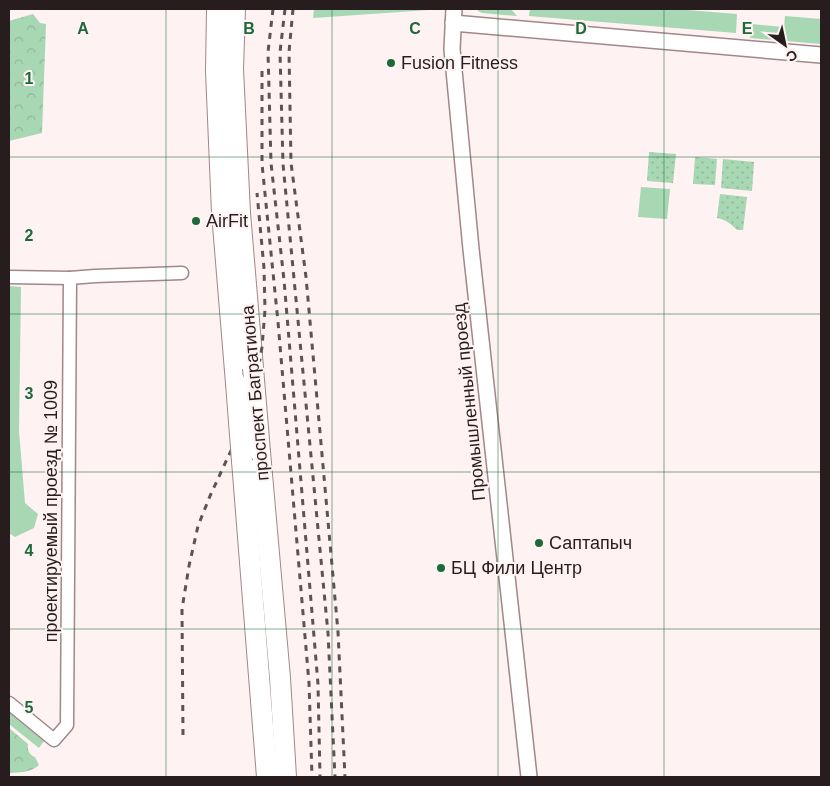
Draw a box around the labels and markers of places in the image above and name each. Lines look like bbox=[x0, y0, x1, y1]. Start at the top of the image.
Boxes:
place label: Fusion Fitness bbox=[401, 53, 518, 73]
marker: Fusion Fitness bbox=[385, 57, 397, 69]
place label: AirFit bbox=[206, 211, 248, 231]
marker: AirFit bbox=[190, 215, 202, 227]
place label: Саптапыч bbox=[549, 533, 632, 553]
marker: Саптапыч bbox=[533, 537, 545, 549]
place label: БЦ Фили Центр bbox=[451, 558, 582, 578]
marker: БЦ Фили Центр bbox=[435, 562, 447, 574]

